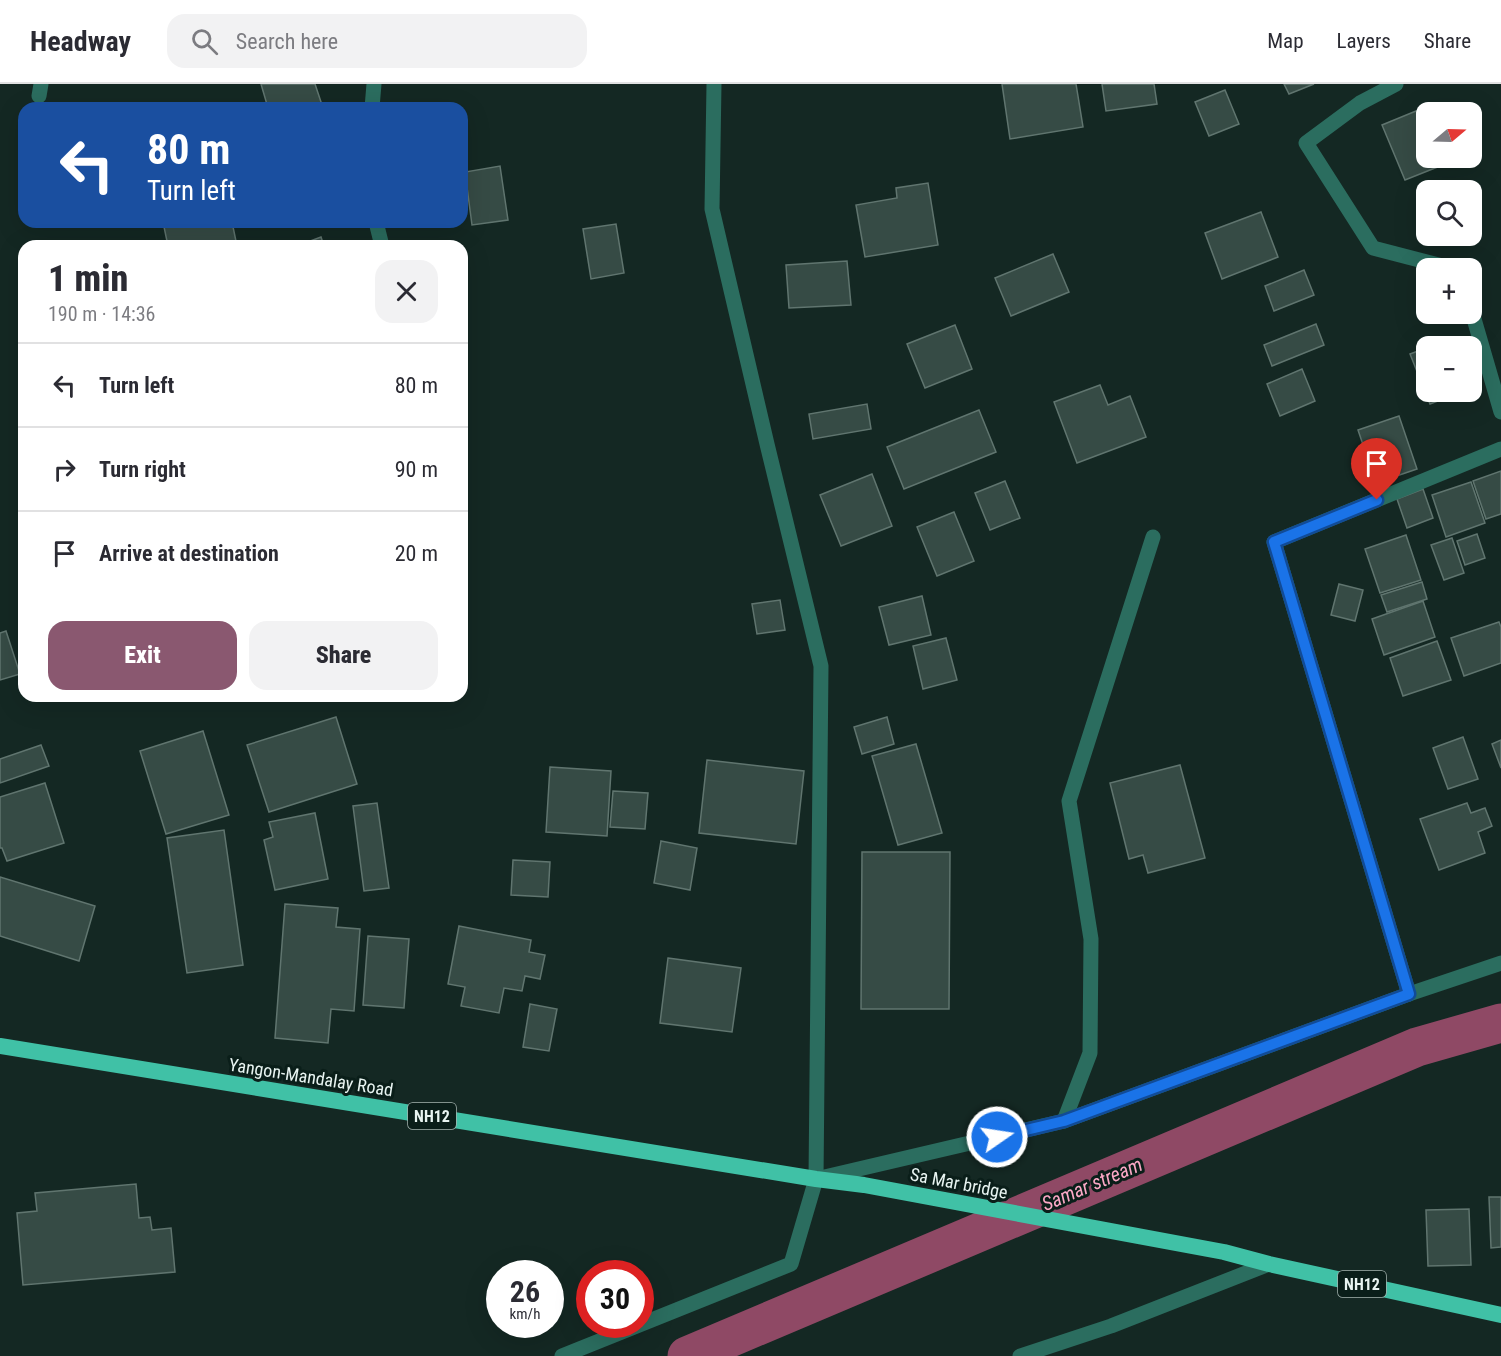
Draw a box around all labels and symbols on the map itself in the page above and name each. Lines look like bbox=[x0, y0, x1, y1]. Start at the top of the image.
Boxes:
north arrow bbox=[1416, 102, 1482, 168]
pin bbox=[1351, 438, 1402, 500]
street label: Yangon-Mandalay Road bbox=[227, 1054, 395, 1100]
road number: NH12 bbox=[408, 1103, 456, 1129]
position arrow bbox=[965, 1105, 1029, 1169]
water label: Samar stream bbox=[1038, 1152, 1146, 1216]
street label: Sa Mar bridge bbox=[909, 1163, 1009, 1203]
speed limit sign: 30 bbox=[576, 1260, 654, 1338]
road number: NH12 bbox=[1338, 1271, 1386, 1297]

